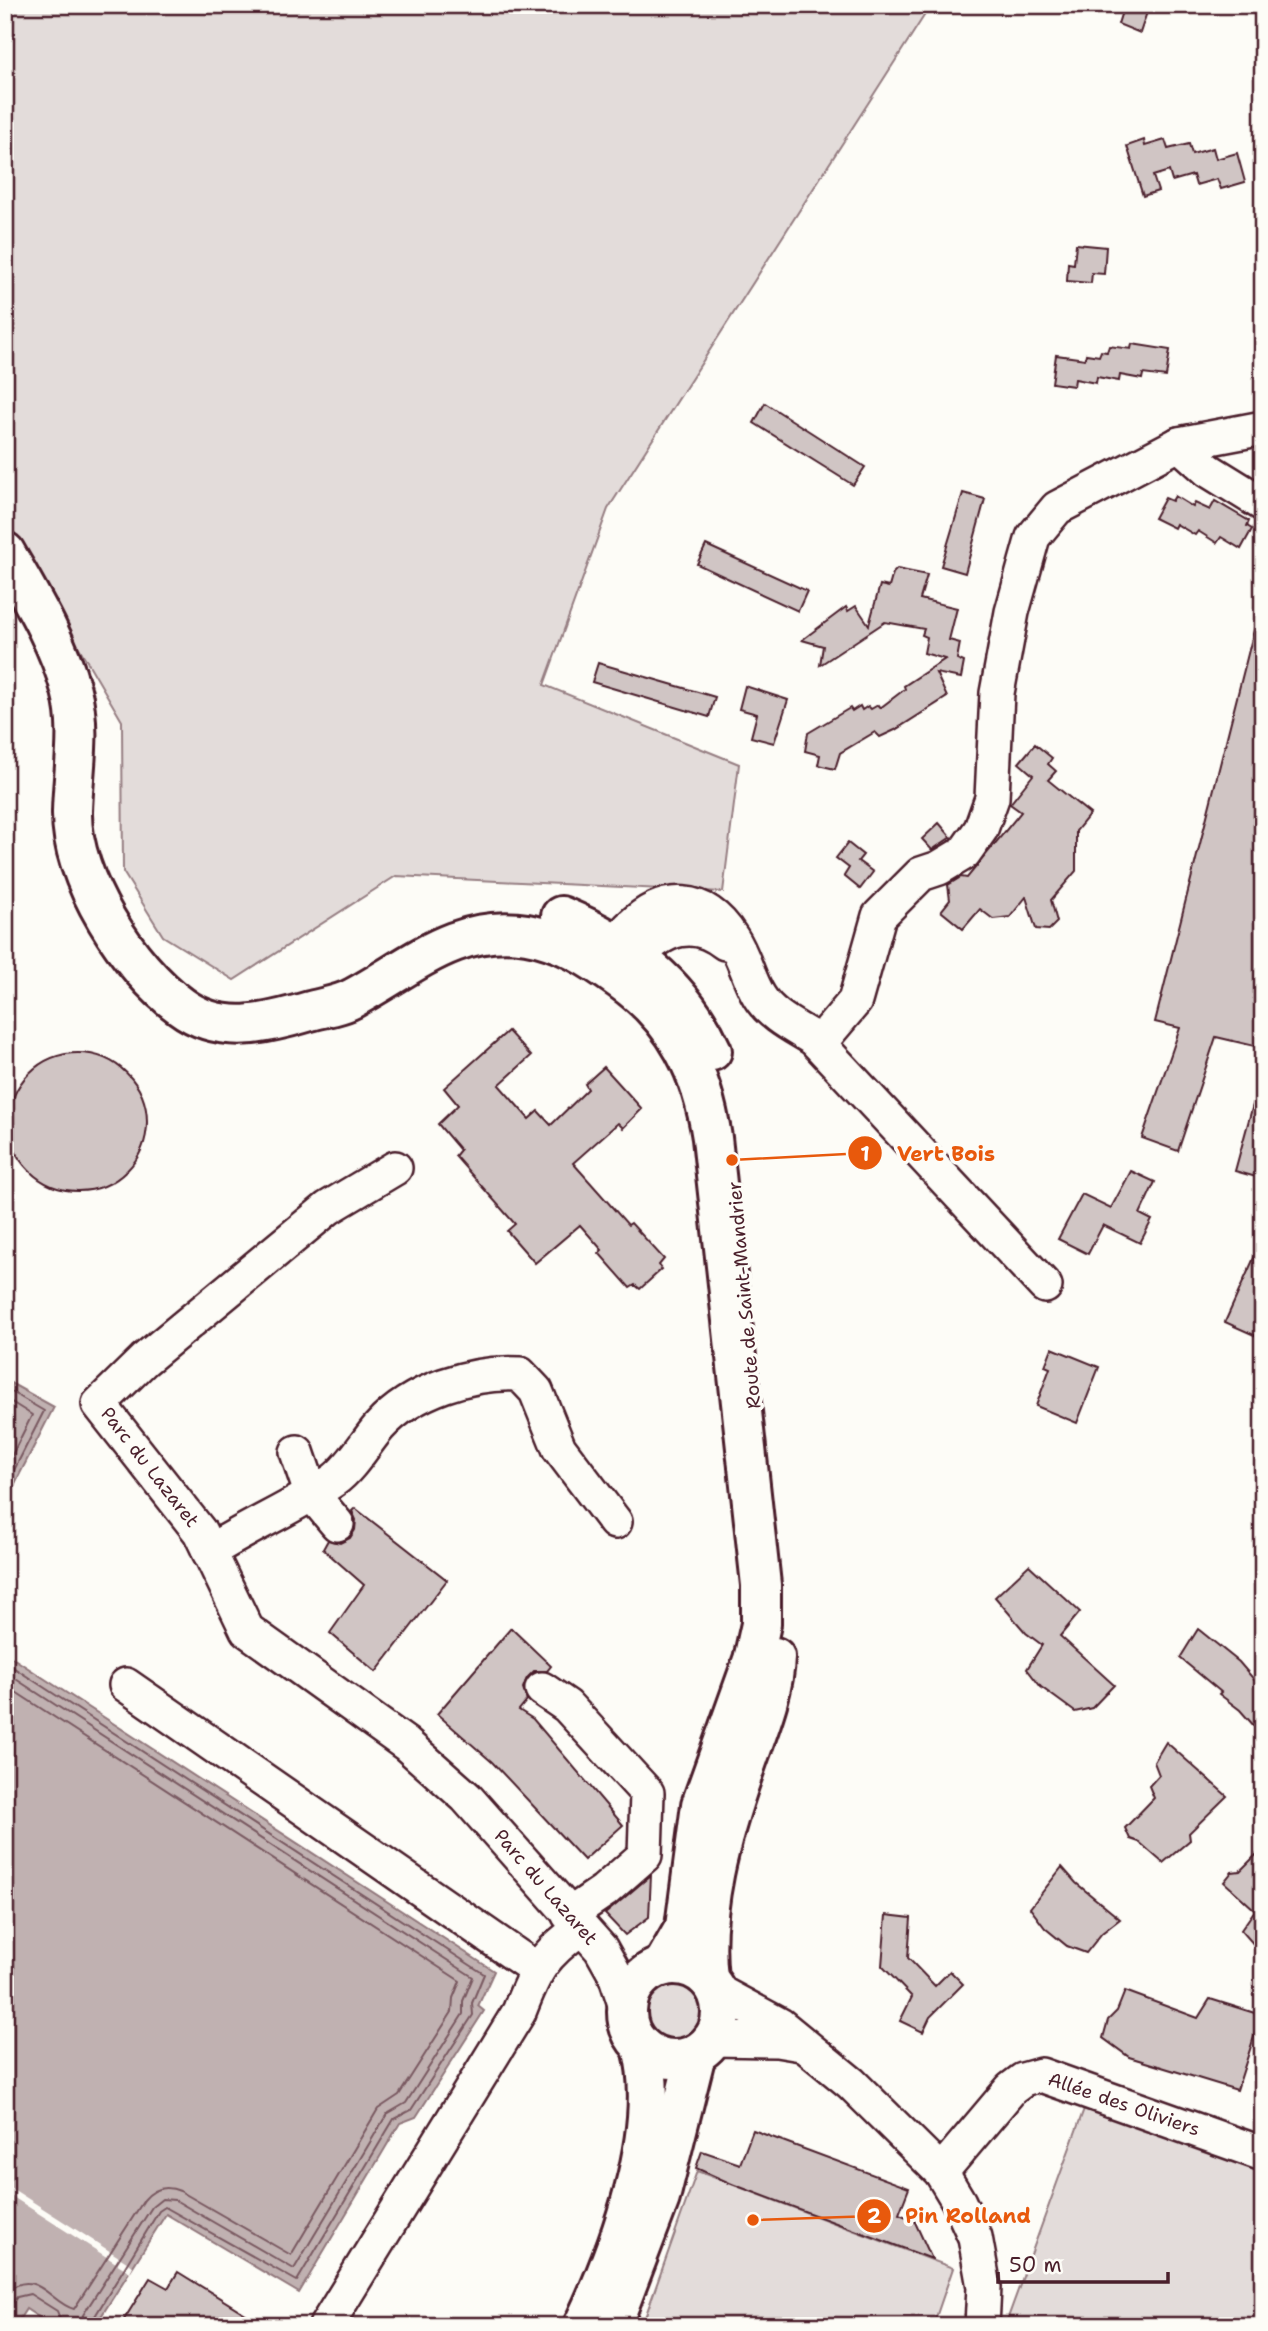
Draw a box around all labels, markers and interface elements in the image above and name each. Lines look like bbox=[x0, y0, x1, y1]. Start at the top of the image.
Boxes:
callout: Vert Bois bbox=[848, 1132, 1009, 1174]
text: 1 bbox=[860, 1140, 870, 1168]
text: Vert Bois bbox=[897, 1140, 995, 1168]
street label: Route de Saint-Mandrier bbox=[722, 1180, 766, 1410]
street label: Parc du Lazaret bbox=[95, 1402, 205, 1532]
street label: Parc du Lazaret bbox=[489, 1824, 603, 1950]
street label: Allée des Oliviers bbox=[1045, 2066, 1203, 2142]
callout: Pin Rolland bbox=[856, 2195, 1045, 2237]
text: 2 bbox=[867, 2202, 882, 2230]
text: Pin Rolland bbox=[905, 2202, 1031, 2230]
scale bar bbox=[998, 2240, 1168, 2284]
text: 50 m bbox=[1009, 2251, 1062, 2279]

